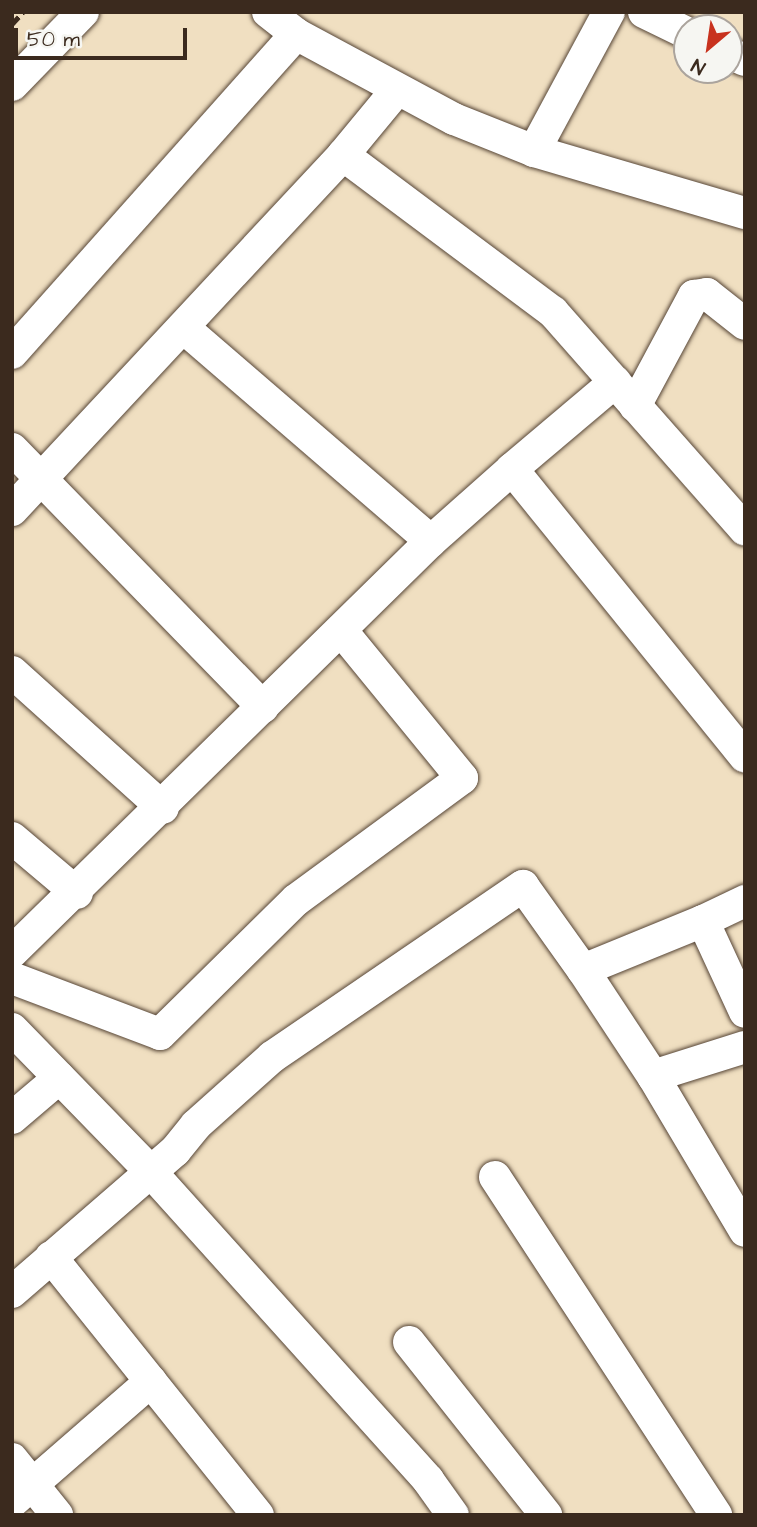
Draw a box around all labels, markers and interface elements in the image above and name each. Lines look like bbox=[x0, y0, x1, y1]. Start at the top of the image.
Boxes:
scale bar bbox=[18, 14, 191, 58]
north arrow bbox=[673, 14, 743, 84]
text: 50 m bbox=[27, 25, 80, 54]
text: N bbox=[687, 51, 710, 81]

